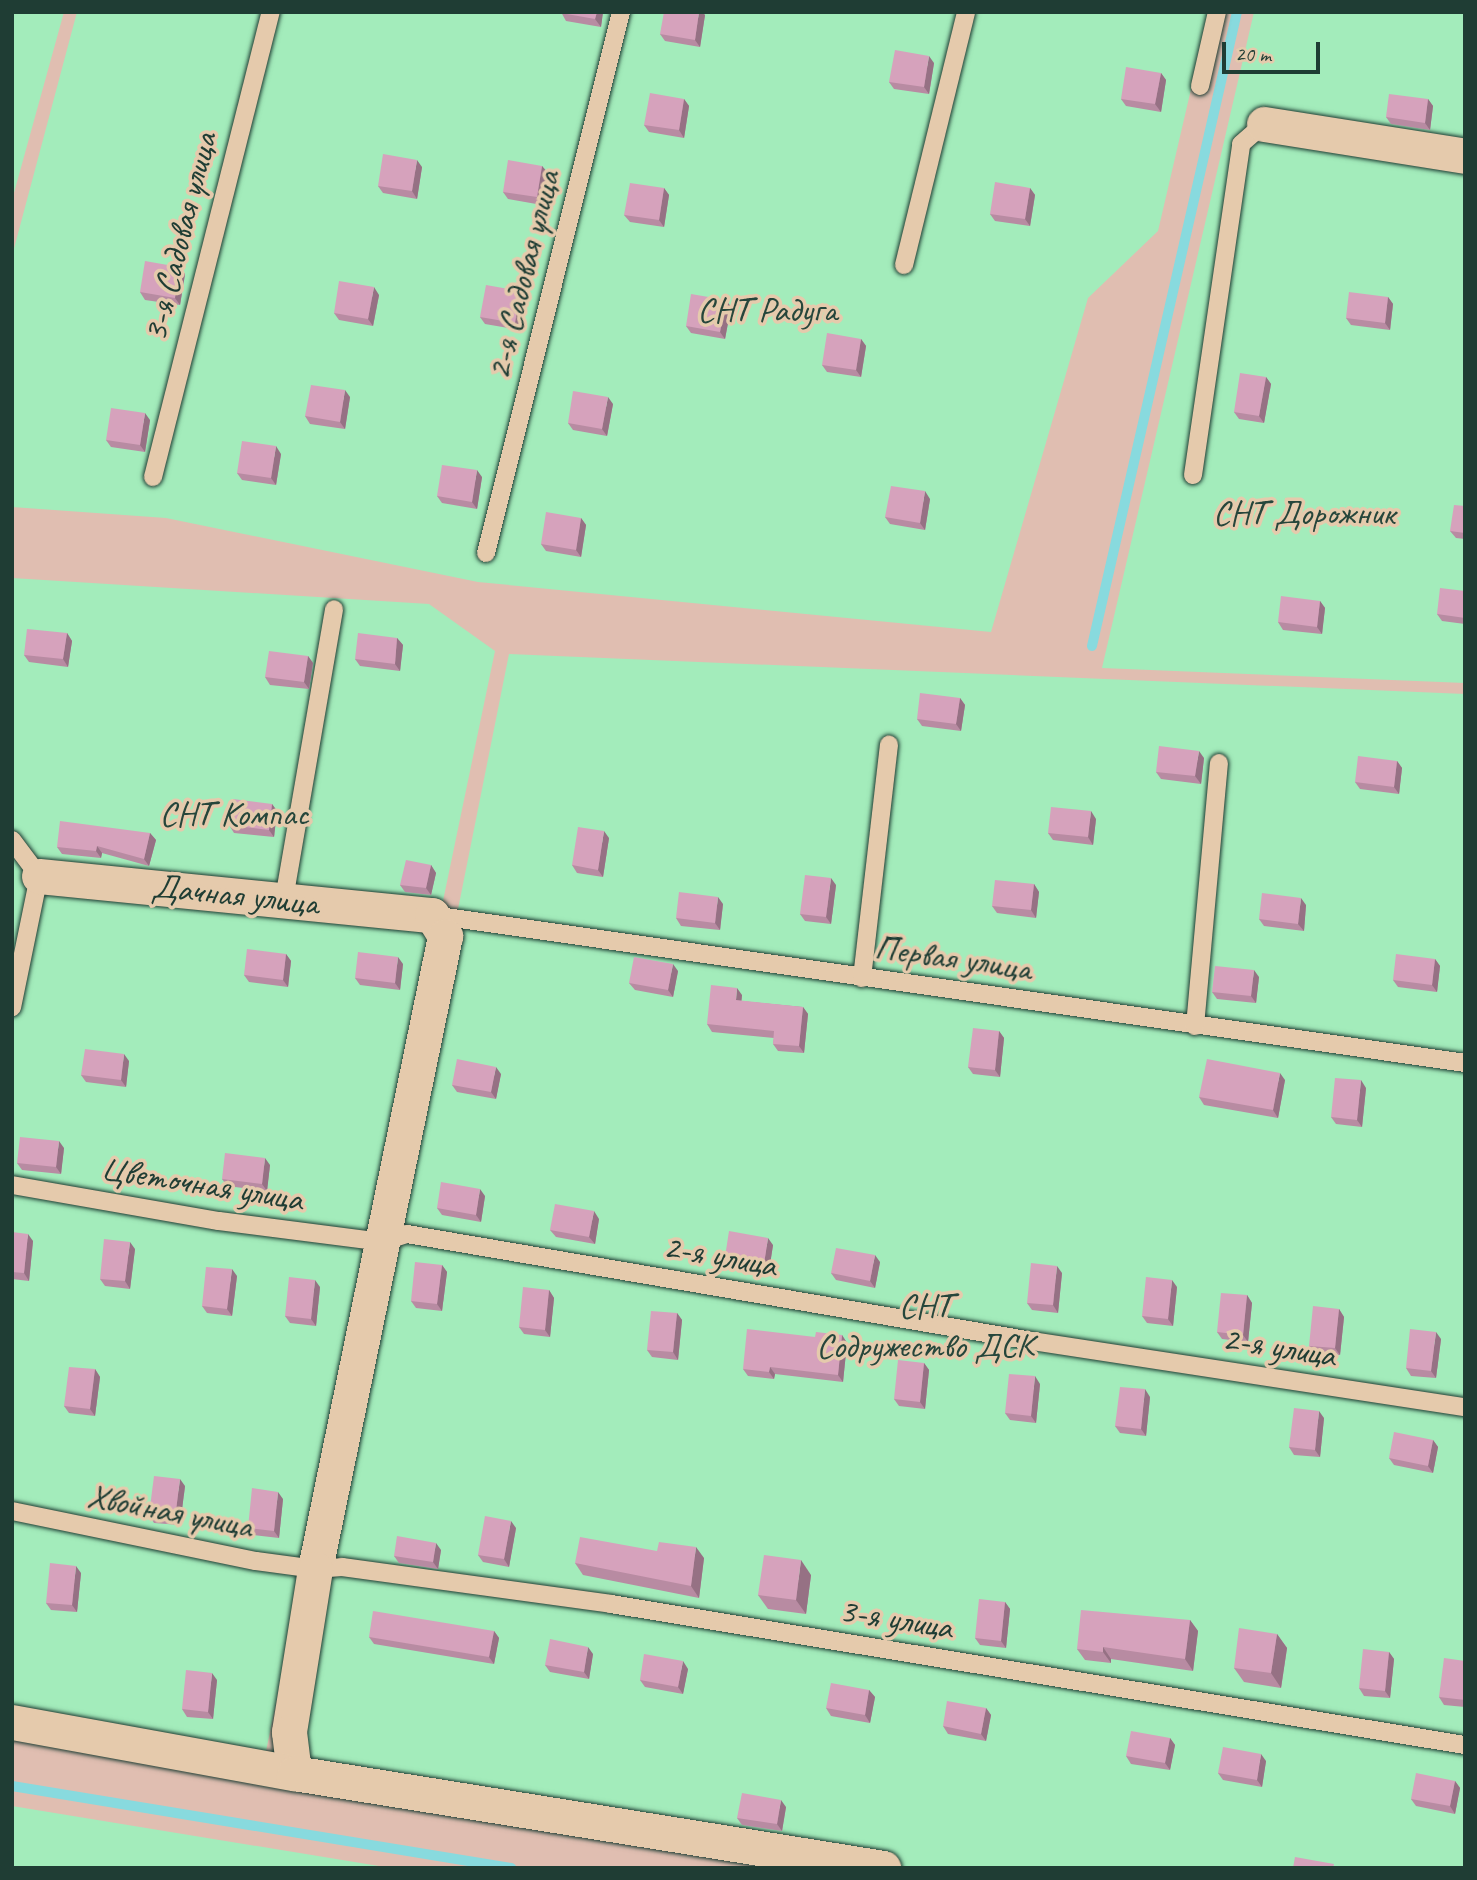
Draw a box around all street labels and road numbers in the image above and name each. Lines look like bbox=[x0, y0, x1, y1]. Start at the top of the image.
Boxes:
street label: 3-я Садовая улица bbox=[133, 126, 227, 348]
street label: 2-я Садовая улица bbox=[476, 164, 570, 386]
street label: Дачная улица bbox=[150, 865, 320, 925]
street label: Первая улица bbox=[872, 926, 1034, 990]
street label: Цветочная улица bbox=[97, 1147, 307, 1221]
street label: 2-я улица bbox=[659, 1225, 781, 1287]
street label: 2-я улица bbox=[1219, 1317, 1339, 1377]
street label: Хвойная улица bbox=[82, 1474, 258, 1548]
street label: 3-я улица bbox=[836, 1589, 956, 1649]

